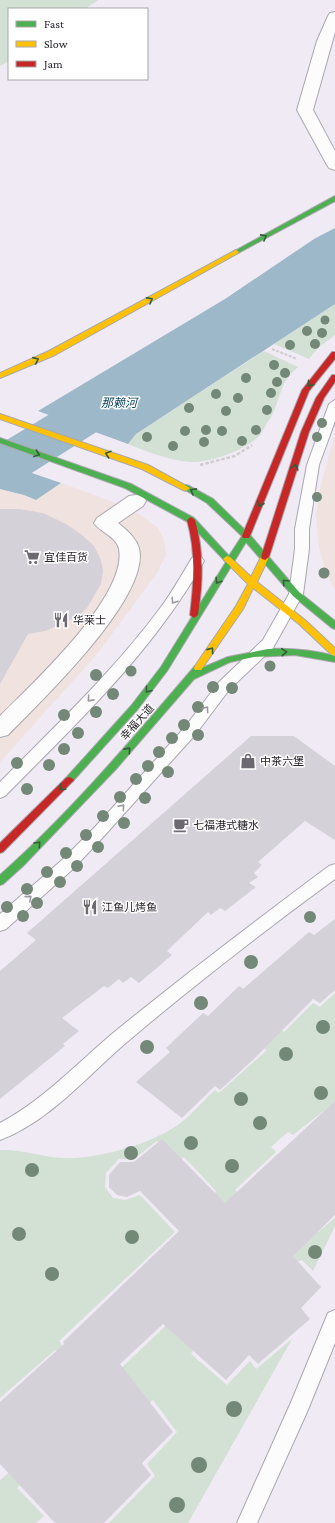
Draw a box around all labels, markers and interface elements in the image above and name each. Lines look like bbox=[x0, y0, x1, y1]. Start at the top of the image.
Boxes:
legend bbox=[8, 8, 148, 80]
text: Fast bbox=[44, 17, 65, 31]
text: Slow bbox=[44, 37, 68, 51]
text: Jam bbox=[43, 57, 63, 71]
one-way arrow bbox=[260, 234, 268, 242]
one-way arrow bbox=[146, 297, 154, 304]
one-way arrow bbox=[31, 357, 39, 365]
one-way arrow bbox=[308, 380, 315, 387]
water label: 那赖河 bbox=[101, 396, 139, 410]
one-way arrow bbox=[33, 449, 40, 457]
one-way arrow bbox=[105, 450, 112, 459]
one-way arrow bbox=[290, 464, 299, 471]
one-way arrow bbox=[190, 489, 197, 496]
one-way arrow bbox=[257, 499, 265, 507]
supermarket icon: 宜佳百货 bbox=[23, 548, 41, 566]
place label: 宜佳百货 bbox=[44, 551, 88, 563]
one-way arrow bbox=[215, 577, 223, 584]
one-way arrow bbox=[282, 579, 290, 587]
one-way arrow bbox=[171, 597, 179, 604]
restaurant icon: 华莱士 bbox=[52, 611, 70, 629]
place label: 华莱士 bbox=[73, 614, 106, 626]
one-way arrow bbox=[281, 647, 287, 656]
one-way arrow bbox=[206, 648, 213, 655]
one-way arrow bbox=[146, 685, 153, 692]
one-way arrow bbox=[87, 694, 94, 702]
street label: 幸福大道 bbox=[118, 702, 156, 742]
one-way arrow bbox=[202, 706, 209, 713]
one-way arrow bbox=[123, 747, 131, 755]
shop icon: 中茶六堡 bbox=[239, 752, 257, 770]
place label: 中茶六堡 bbox=[260, 755, 304, 767]
one-way arrow bbox=[59, 783, 67, 791]
one-way arrow bbox=[117, 805, 124, 812]
cafe icon: 七福港式糖水 bbox=[172, 816, 190, 834]
place label: 七福港式糖水 bbox=[193, 819, 259, 831]
one-way arrow bbox=[33, 841, 41, 849]
one-way arrow bbox=[25, 896, 32, 903]
restaurant icon: 江鱼儿烤鱼 bbox=[81, 898, 99, 916]
place label: 江鱼儿烤鱼 bbox=[102, 901, 157, 913]

